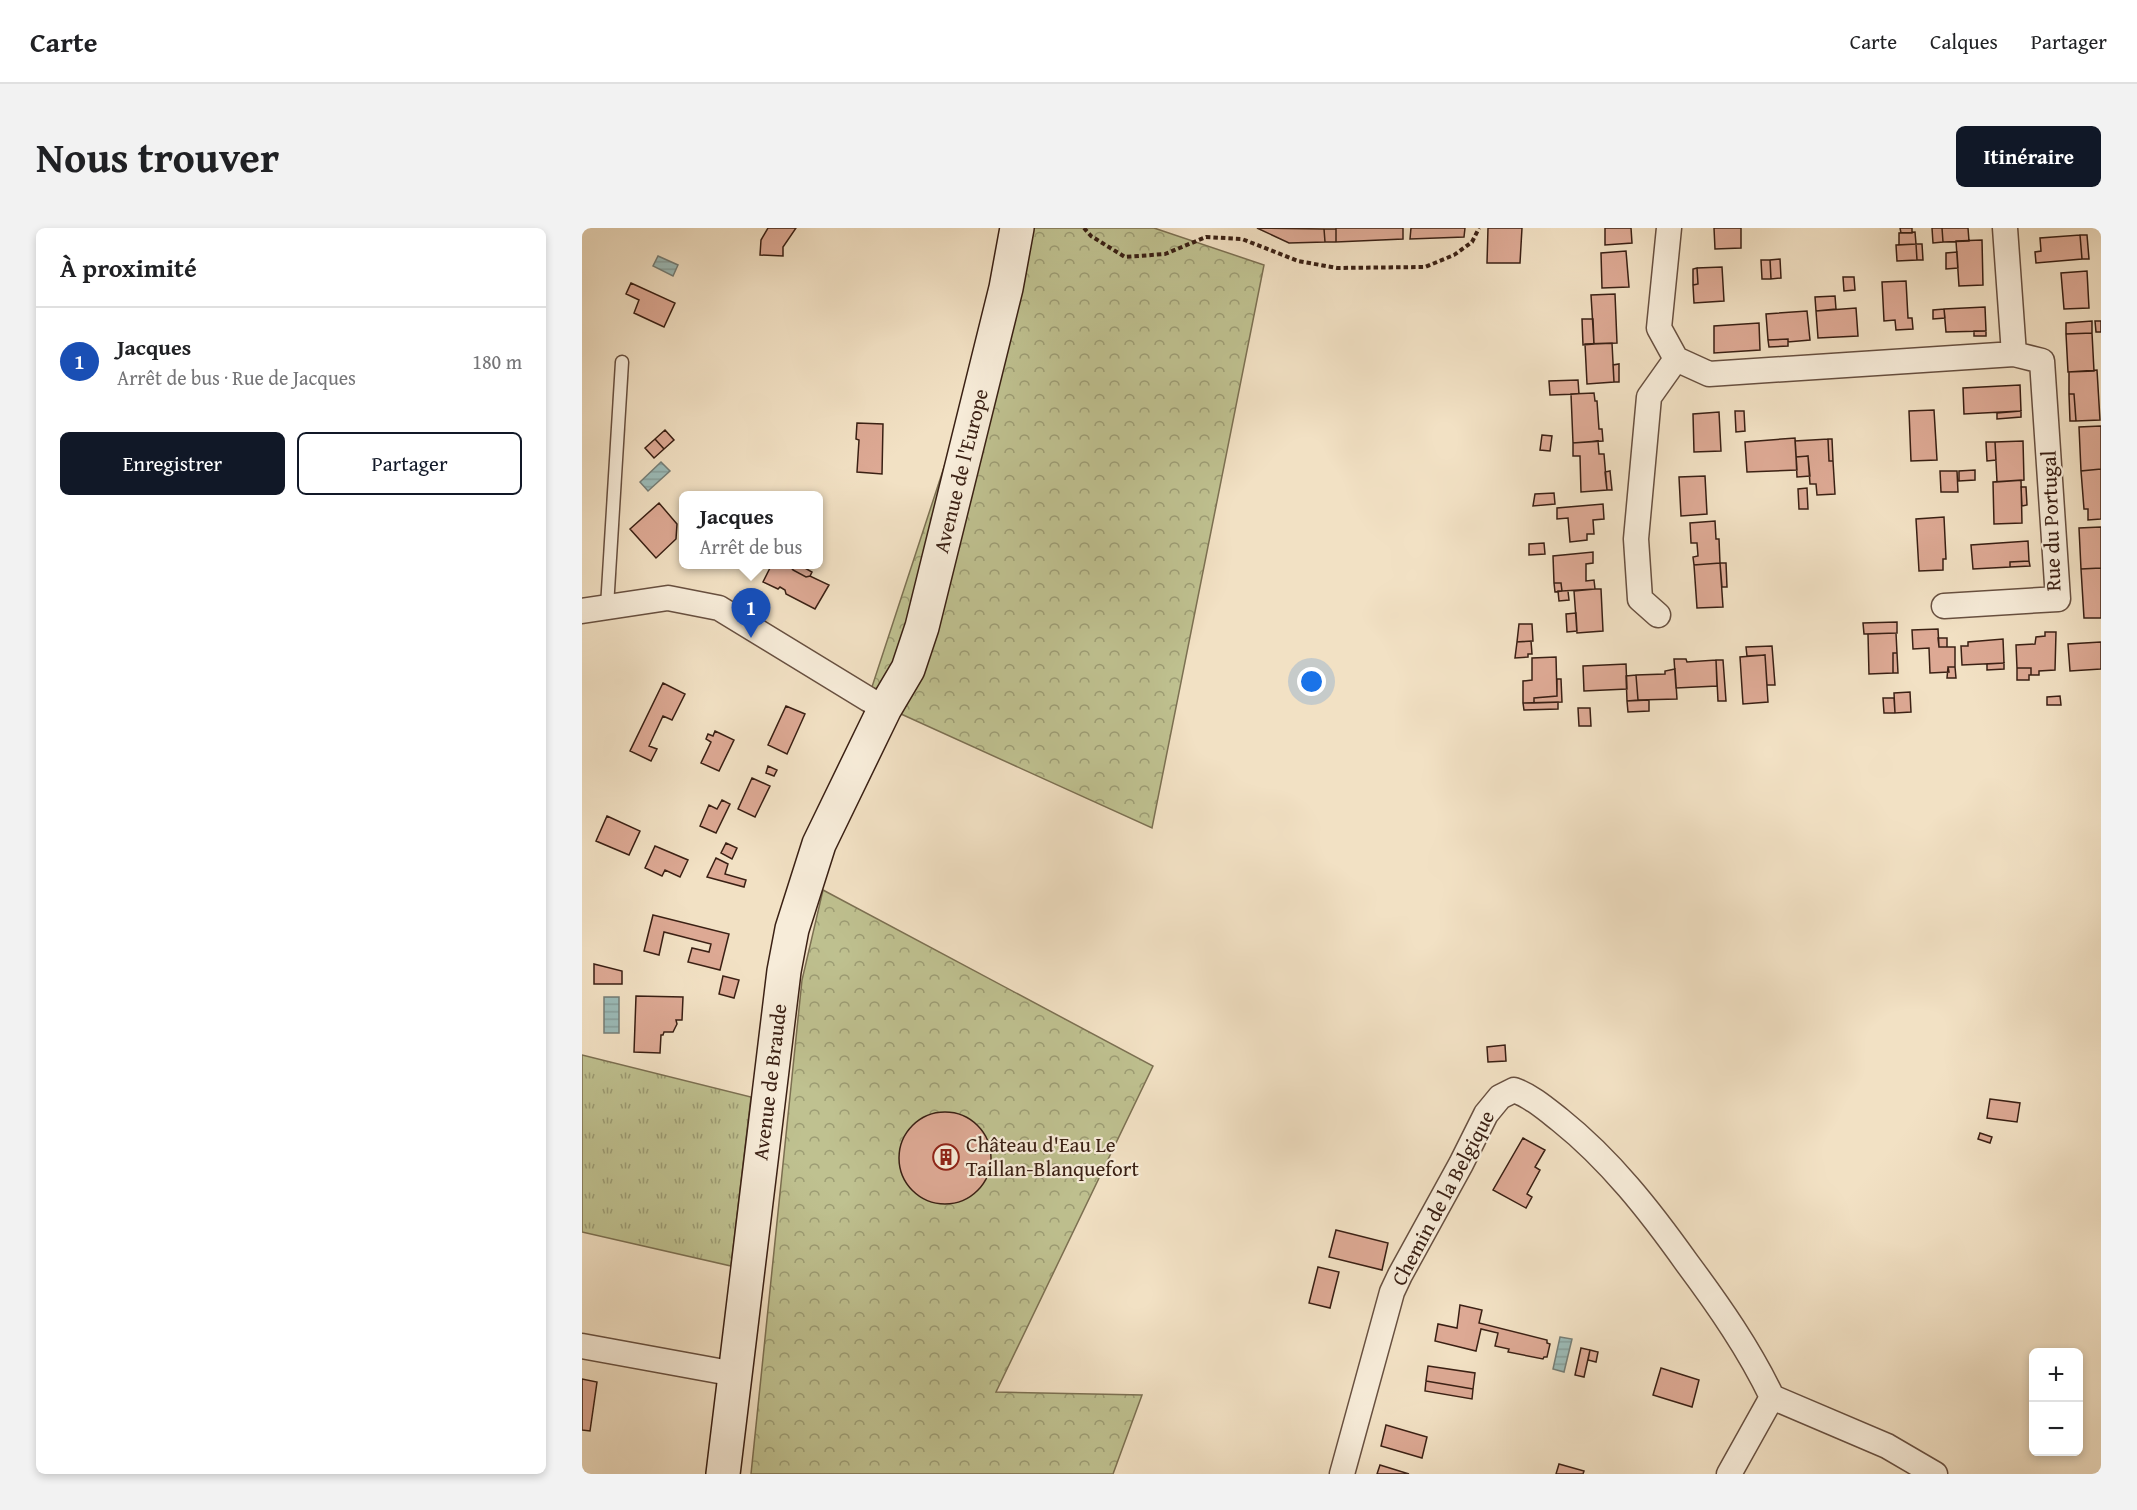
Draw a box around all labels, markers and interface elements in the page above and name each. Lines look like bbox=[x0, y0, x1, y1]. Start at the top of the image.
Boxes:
text: Carte bbox=[30, 21, 97, 62]
text: Carte bbox=[1850, 26, 1897, 57]
text: Calques bbox=[1930, 26, 1998, 57]
text: Partager bbox=[2031, 26, 2107, 57]
text: Nous trouver bbox=[36, 126, 279, 187]
button: Itinéraire bbox=[1956, 126, 2101, 187]
text: À proximité bbox=[60, 248, 197, 287]
text: Jacques bbox=[117, 331, 191, 363]
text: 1 bbox=[74, 347, 85, 376]
text: 180 m bbox=[472, 347, 522, 376]
text: Arrêt de bus · Rue de Jacques bbox=[117, 363, 356, 392]
street label: Avenue de l'Europe bbox=[925, 385, 996, 556]
button: Enregistrer bbox=[60, 432, 285, 495]
button: Partager bbox=[297, 432, 522, 495]
street label: Rue du Portugal bbox=[2033, 450, 2068, 592]
popup bbox=[679, 491, 823, 569]
text: Jacques bbox=[699, 500, 774, 532]
text: Arrêt de bus bbox=[699, 532, 803, 561]
pin: 1 bbox=[732, 588, 770, 638]
your location bbox=[1297, 667, 1326, 696]
street label: Avenue de Braude bbox=[745, 1002, 795, 1162]
street label: Chemin de la Belgique bbox=[1383, 1104, 1502, 1291]
place label: Château d'Eau Le Taillan-Blanquefort bbox=[966, 1129, 1139, 1184]
building icon: Château d'Eau Le Taillan-Blanquefort bbox=[931, 1142, 961, 1172]
map controls bbox=[2029, 1348, 2083, 1456]
button: + bbox=[2029, 1348, 2083, 1402]
button: − bbox=[2029, 1402, 2083, 1456]

